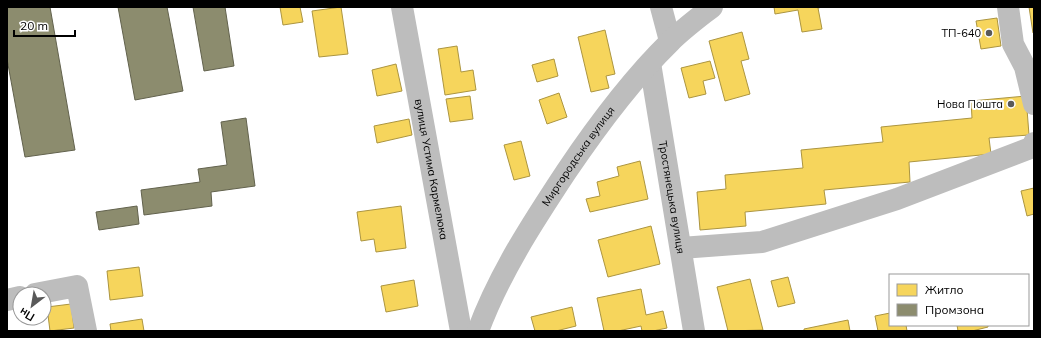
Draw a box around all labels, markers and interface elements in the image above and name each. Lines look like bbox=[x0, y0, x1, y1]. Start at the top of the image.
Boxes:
scale bar bbox=[14, 12, 75, 38]
text: 20 m bbox=[20, 18, 48, 33]
place label: ТП-640 bbox=[941, 26, 981, 40]
marker: ТП-640 bbox=[984, 28, 994, 38]
place label: Нова Пошта bbox=[937, 97, 1003, 111]
street label: вулиця Устима Кармелюка bbox=[412, 98, 451, 241]
marker: Нова Пошта bbox=[1006, 99, 1016, 109]
street label: Миргородська вулиця bbox=[539, 103, 618, 209]
street label: Тростянецька вулиця bbox=[656, 140, 688, 255]
legend bbox=[889, 274, 1029, 326]
text: Житло bbox=[925, 282, 964, 297]
north arrow bbox=[12, 286, 52, 326]
text: Промзона bbox=[925, 302, 984, 317]
text: Пн bbox=[17, 305, 37, 325]

